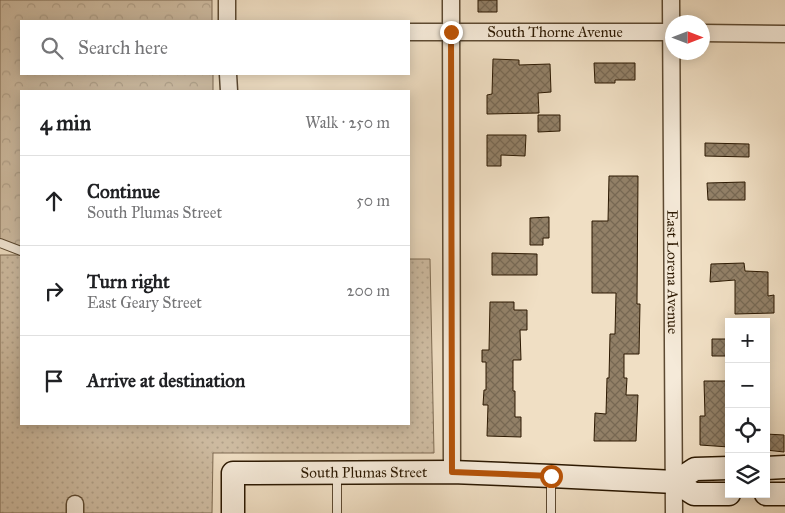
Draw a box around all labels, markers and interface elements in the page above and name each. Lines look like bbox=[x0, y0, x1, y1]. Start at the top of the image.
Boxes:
north arrow bbox=[665, 15, 710, 60]
search box bbox=[20, 20, 410, 75]
route end bbox=[440, 21, 463, 44]
street label: South Thorne Avenue bbox=[487, 23, 623, 41]
icon: search bbox=[38, 34, 66, 62]
text: Search here bbox=[78, 36, 168, 59]
text: 4 min bbox=[40, 110, 91, 136]
text: Walk · 250 m bbox=[305, 113, 390, 132]
text: Continue bbox=[87, 180, 160, 203]
icon: ahead bbox=[40, 187, 68, 215]
text: 50 m bbox=[356, 191, 390, 210]
text: South Plumas Street bbox=[87, 203, 222, 222]
street label: East Lorena Avenue bbox=[663, 210, 682, 334]
text: Turn right bbox=[87, 270, 170, 293]
icon: right bbox=[40, 277, 68, 305]
text: 200 m bbox=[347, 281, 390, 300]
text: East Geary Street bbox=[87, 293, 202, 312]
map controls bbox=[725, 318, 770, 498]
button: + bbox=[725, 318, 770, 363]
button: − bbox=[725, 363, 770, 408]
icon: arrive bbox=[40, 367, 68, 395]
text: Arrive at destination bbox=[87, 369, 245, 392]
button: locate bbox=[725, 408, 770, 453]
button: layers bbox=[725, 453, 770, 498]
street label: South Plumas Street bbox=[301, 463, 428, 482]
route start bbox=[540, 465, 563, 488]

